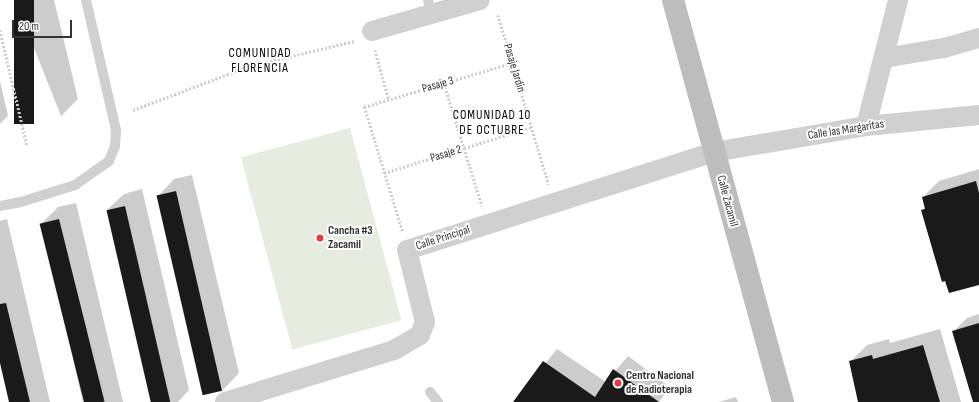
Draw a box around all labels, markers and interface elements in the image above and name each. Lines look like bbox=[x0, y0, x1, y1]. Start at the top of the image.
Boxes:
scale bar bbox=[14, 12, 74, 38]
text: 20 m bbox=[19, 19, 39, 34]
street label: Pasaje Jardin bbox=[500, 42, 528, 94]
district label: COMUNIDAD FLORENCIA bbox=[228, 46, 292, 77]
street label: Pasaje 3 bbox=[420, 74, 456, 96]
district label: COMUNIDAD 10 DE OCTUBRE bbox=[453, 108, 531, 139]
street label: Calle las Margaritas bbox=[807, 117, 885, 143]
street label: Pasaje 2 bbox=[428, 142, 464, 166]
street label: Calle Zacamil bbox=[713, 174, 741, 228]
street label: Calle Principal bbox=[414, 222, 472, 254]
place label: Cancha #3 Zacamil bbox=[328, 224, 373, 252]
marker: Cancha #3 Zacamil bbox=[315, 233, 325, 243]
place label: Centro Nacional de Radioterapia bbox=[626, 369, 694, 397]
marker: Centro Nacional de Radioterapia bbox=[613, 378, 623, 388]

